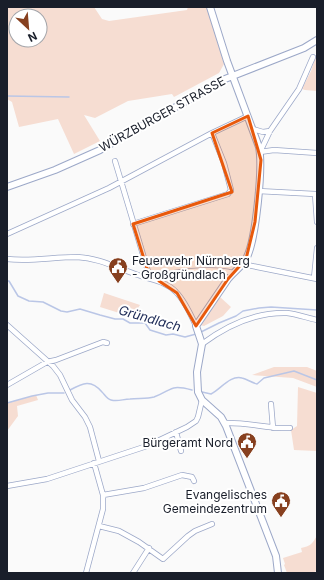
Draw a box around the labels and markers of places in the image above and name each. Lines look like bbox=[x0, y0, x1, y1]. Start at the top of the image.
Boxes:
place label: Feuerwehr Nürnberg - Großgründlach bbox=[132, 253, 250, 282]
public building icon: Feuerwehr Nürnberg - Großgründlach bbox=[107, 256, 129, 284]
public building icon: Bürgeramt Nord bbox=[236, 431, 258, 459]
place label: Bürgeramt Nord bbox=[142, 435, 233, 450]
place label: Evangelisches Gemeindezentrum bbox=[163, 487, 267, 516]
public building icon: Evangelisches Gemeindezentrum bbox=[270, 490, 292, 518]

